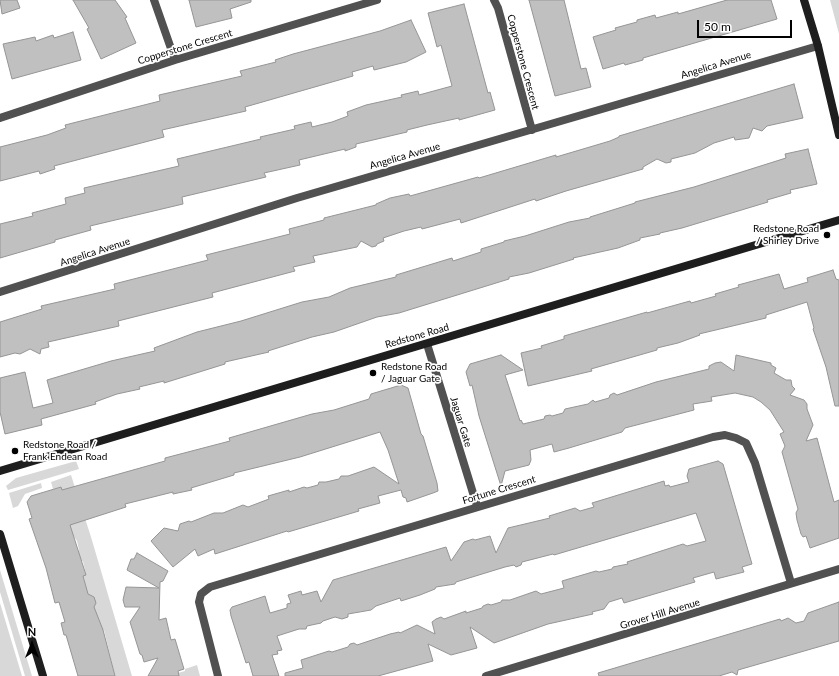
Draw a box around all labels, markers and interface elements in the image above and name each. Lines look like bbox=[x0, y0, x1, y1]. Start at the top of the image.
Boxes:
scale bar bbox=[699, 12, 794, 38]
street label: Copperstone Crescent bbox=[505, 13, 541, 111]
text: 50 m bbox=[704, 19, 731, 34]
street label: Copperstone Crescent bbox=[136, 27, 234, 67]
street label: Angelica Avenue bbox=[679, 49, 753, 81]
street label: Angelica Avenue bbox=[368, 140, 442, 172]
place label: Redstone Road / Shirley Drive bbox=[753, 223, 819, 246]
marker: Redstone Road / Shirley Drive bbox=[822, 230, 832, 240]
street label: Angelica Avenue bbox=[58, 235, 132, 269]
street label: Redstone Road bbox=[384, 321, 450, 351]
place label: Redstone Road / Jaguar Gate bbox=[381, 361, 447, 384]
marker: Redstone Road / Jaguar Gate bbox=[368, 368, 378, 378]
street label: Jaguar Gate bbox=[448, 395, 474, 449]
place label: Redstone Road / Frank Endean Road bbox=[23, 439, 107, 462]
marker: Redstone Road / Frank Endean Road bbox=[10, 446, 20, 456]
street label: Fortune Crescent bbox=[461, 473, 537, 507]
street label: Grover Hill Avenue bbox=[619, 596, 701, 632]
north arrow bbox=[12, 624, 52, 664]
text: N bbox=[28, 625, 36, 638]

